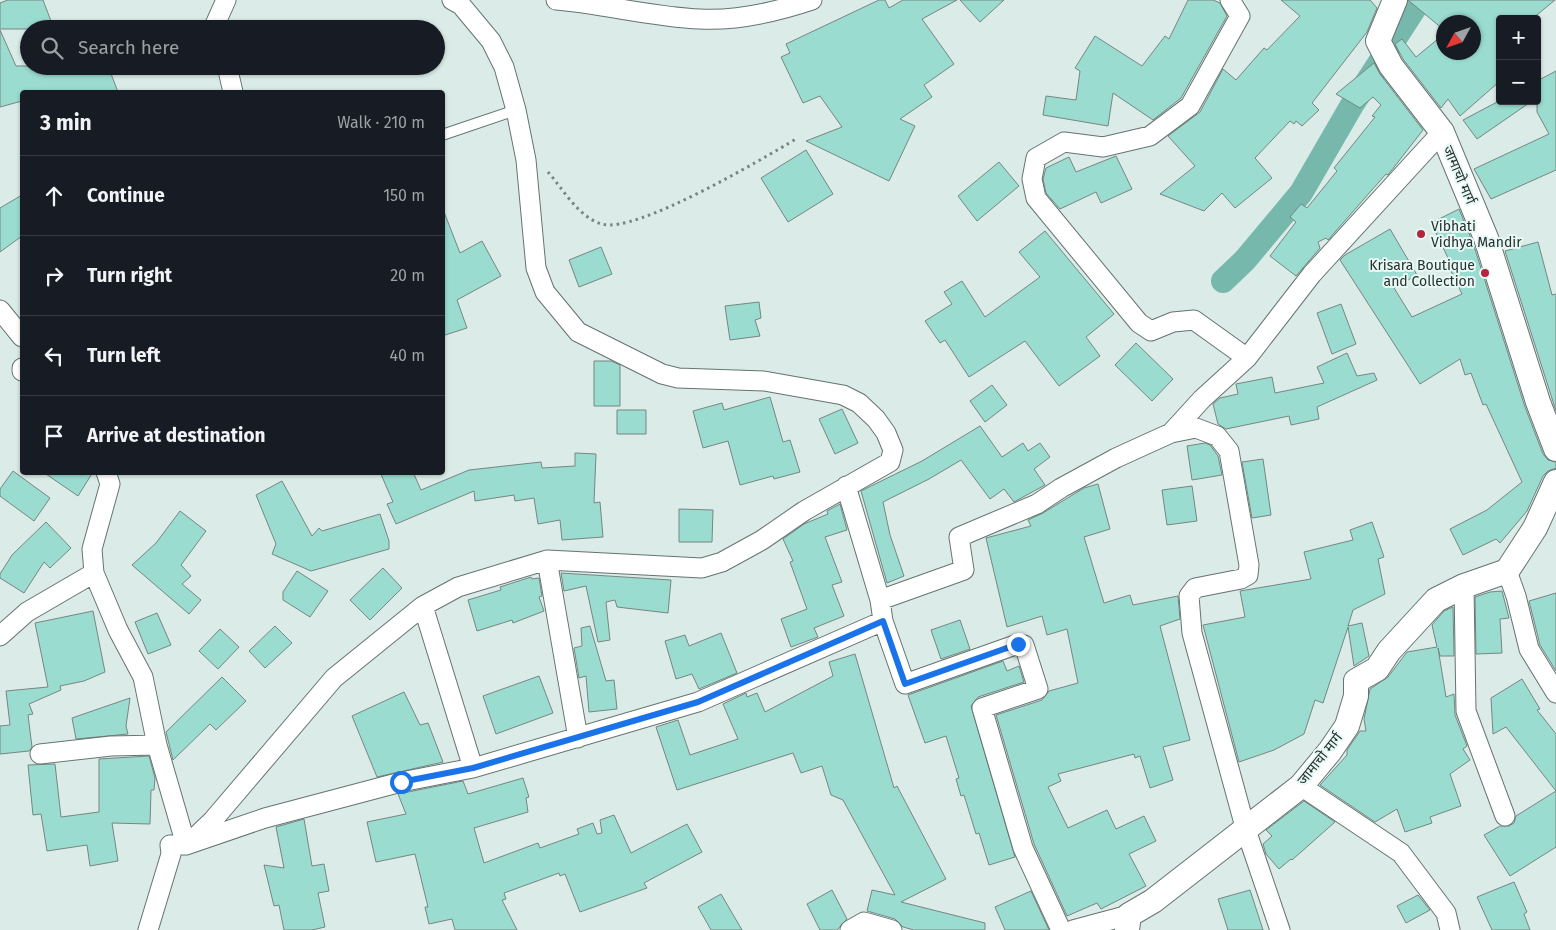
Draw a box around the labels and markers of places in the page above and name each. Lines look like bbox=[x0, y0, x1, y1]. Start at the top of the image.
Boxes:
place label: Vibhati Vidhya Mandir bbox=[1431, 218, 1522, 251]
marker: Vibhati Vidhya Mandir bbox=[1415, 228, 1427, 240]
place label: Krisara Boutique and Collection bbox=[1369, 257, 1475, 290]
marker: Krisara Boutique and Collection bbox=[1479, 267, 1491, 279]

